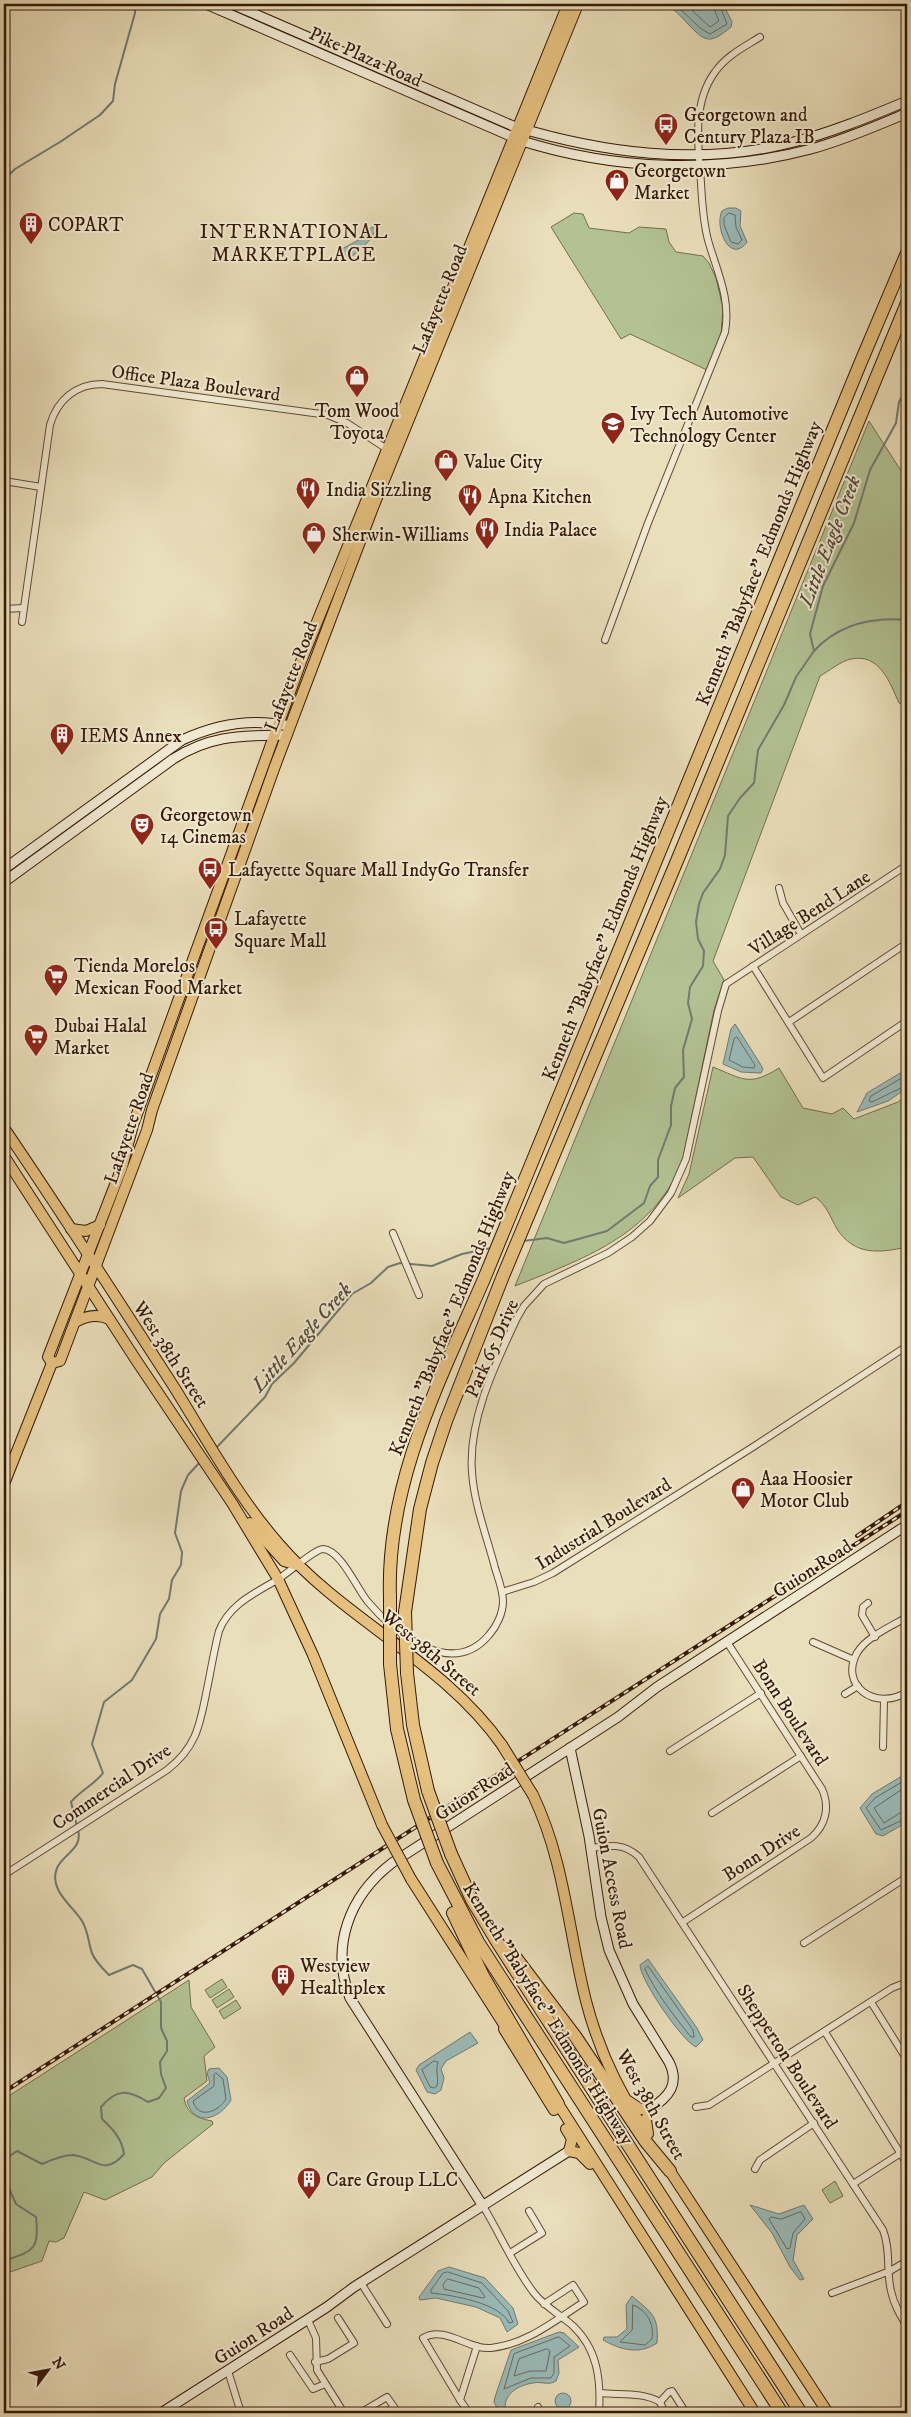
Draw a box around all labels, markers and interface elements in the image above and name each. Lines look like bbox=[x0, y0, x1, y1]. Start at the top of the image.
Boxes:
street label: Pike Plaza Road bbox=[305, 22, 426, 93]
place label: Georgetown and Century Plaza IB bbox=[684, 104, 815, 149]
bus stop icon: Georgetown and Century Plaza IB bbox=[653, 112, 679, 146]
place label: Georgetown Market bbox=[634, 160, 726, 205]
shop icon: Georgetown Market bbox=[604, 168, 630, 202]
building icon: COPART bbox=[18, 211, 44, 245]
place label: COPART bbox=[48, 214, 124, 237]
district label: INTERNATIONAL MARKETPLACE bbox=[200, 220, 388, 268]
street label: Lafayette Road bbox=[408, 241, 473, 358]
street label: Office Plaza Boulevard bbox=[110, 360, 282, 407]
shop icon: Tom Wood Toyota bbox=[344, 364, 370, 398]
place label: Tom Wood Toyota bbox=[315, 400, 400, 445]
place label: Ivy Tech Automotive Technology Center bbox=[630, 403, 789, 448]
school or university icon: Ivy Tech Automotive Technology Center bbox=[600, 411, 626, 445]
street label: Kenneth "Babyface" Edmonds Highway bbox=[692, 417, 828, 709]
shop icon: Value City bbox=[433, 448, 459, 482]
place label: Value City bbox=[463, 451, 543, 474]
water label: Little Eagle Creek bbox=[794, 472, 867, 612]
restaurant icon: India Sizzling bbox=[295, 476, 321, 510]
place label: India Sizzling bbox=[326, 479, 432, 502]
restaurant icon: Apna Kitchen bbox=[457, 483, 483, 517]
place label: Apna Kitchen bbox=[488, 486, 592, 509]
restaurant icon: India Palace bbox=[474, 516, 500, 550]
place label: India Palace bbox=[504, 519, 597, 542]
shop icon: Sherwin-Williams bbox=[301, 521, 327, 555]
place label: Sherwin-Williams bbox=[332, 524, 469, 547]
street label: Lafayette Road bbox=[260, 618, 323, 735]
building icon: IEMS Annex bbox=[49, 722, 75, 756]
place label: IEMS Annex bbox=[80, 725, 182, 748]
street label: Kenneth "Babyface" Edmonds Highway bbox=[538, 792, 674, 1084]
place label: Georgetown 14 Cinemas bbox=[160, 804, 252, 849]
theatre icon: Georgetown 14 Cinemas bbox=[129, 812, 155, 846]
bus stop icon: Lafayette Square Mall IndyGo Transfer bbox=[197, 856, 223, 890]
place label: Lafayette Square Mall IndyGo Transfer bbox=[228, 859, 529, 883]
street label: Village Bend Lane bbox=[744, 865, 875, 962]
place label: Lafayette Square Mall bbox=[234, 908, 327, 954]
bus stop icon: Lafayette Square Mall bbox=[203, 916, 229, 950]
place label: Tienda Morelos Mexican Food Market bbox=[74, 955, 242, 1000]
supermarket icon: Tienda Morelos Mexican Food Market bbox=[43, 963, 69, 997]
place label: Dubai Halal Market bbox=[54, 1015, 147, 1060]
supermarket icon: Dubai Halal Market bbox=[23, 1023, 49, 1057]
street label: Lafayette Road bbox=[100, 1069, 159, 1187]
street label: Kenneth "Babyface" Edmonds Highway bbox=[385, 1167, 521, 1459]
water label: Little Eagle Creek bbox=[246, 1278, 358, 1399]
street label: West 38th Street bbox=[127, 1296, 214, 1412]
street label: Park 65 Drive bbox=[460, 1296, 524, 1401]
place label: Aaa Hoosier Motor Club bbox=[760, 1468, 853, 1513]
street label: Industrial Boulevard bbox=[532, 1473, 676, 1575]
shop icon: Aaa Hoosier Motor Club bbox=[730, 1476, 756, 1510]
street label: Guion Road bbox=[769, 1535, 857, 1603]
street label: West 38th Street bbox=[376, 1604, 485, 1701]
street label: Bonn Boulevard bbox=[747, 1655, 833, 1771]
street label: Commercial Drive bbox=[48, 1739, 176, 1835]
street label: Guion Road bbox=[431, 1758, 519, 1826]
street label: Guion Access Road bbox=[587, 1806, 637, 1951]
street label: Bonn Drive bbox=[719, 1820, 805, 1887]
street label: Kenneth "Babyface" Edmonds Highway bbox=[457, 1878, 639, 2150]
place label: Westview Healthplex bbox=[299, 1955, 386, 2000]
building icon: Westview Healthplex bbox=[270, 1963, 296, 1997]
street label: Shepperton Boulevard bbox=[731, 1980, 842, 2134]
street label: West 38th Street bbox=[610, 2045, 690, 2164]
building icon: Care Group LLC bbox=[296, 2166, 322, 2200]
place label: Care Group LLC bbox=[326, 2169, 458, 2192]
street label: Guion Road bbox=[210, 2302, 298, 2370]
north arrow bbox=[22, 2344, 72, 2394]
text: N bbox=[47, 2354, 69, 2374]

